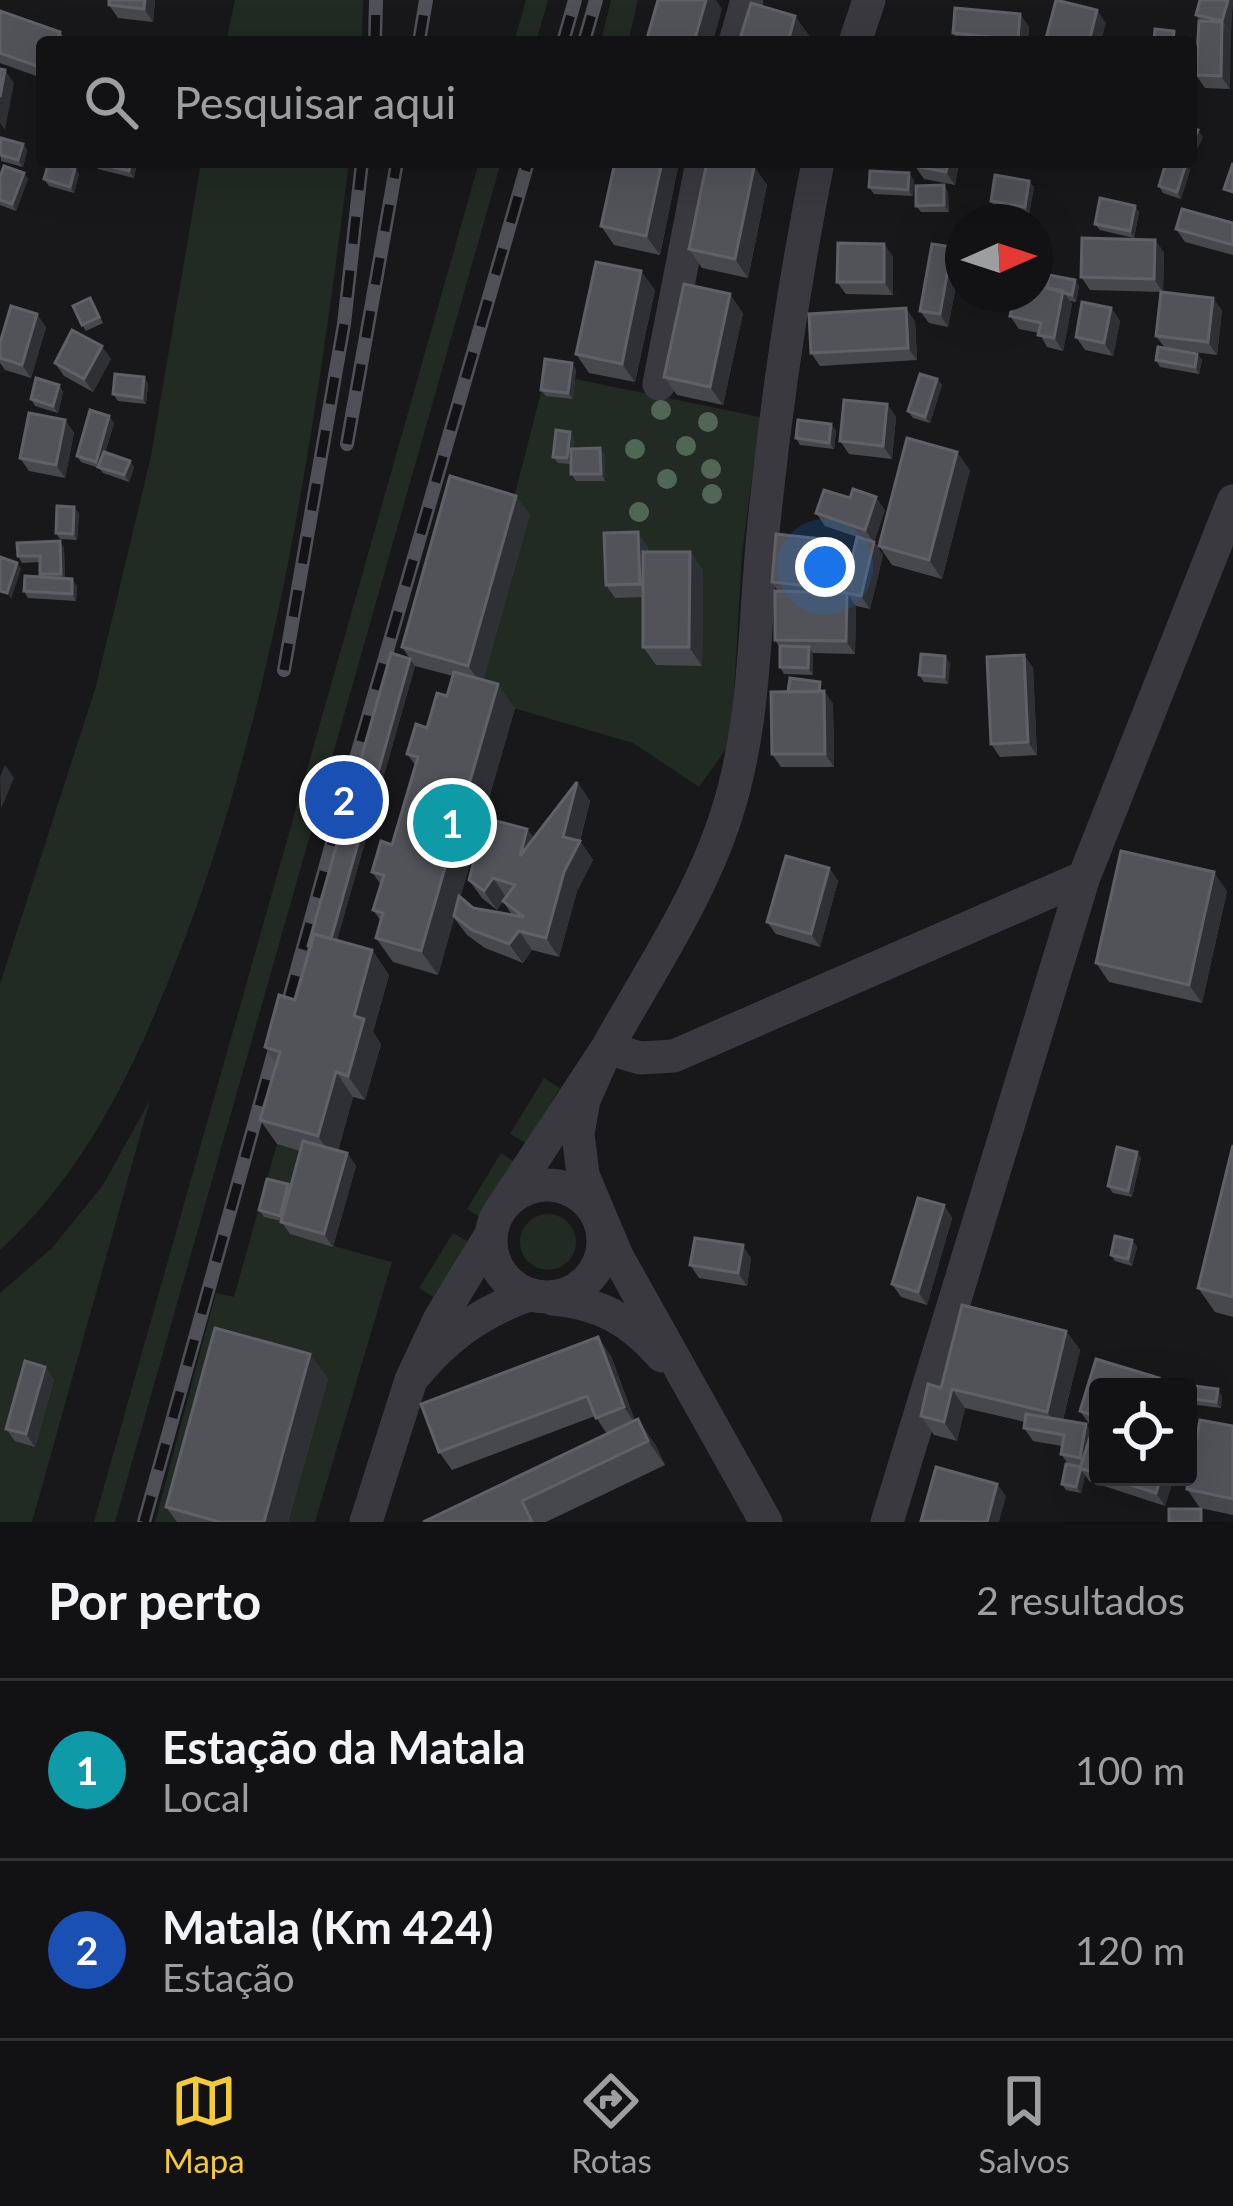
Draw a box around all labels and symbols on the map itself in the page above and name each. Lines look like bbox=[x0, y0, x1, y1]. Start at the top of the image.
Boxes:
north arrow bbox=[945, 204, 1053, 312]
your location bbox=[795, 537, 855, 597]
pin: 2 bbox=[305, 755, 383, 845]
pin: 1 bbox=[413, 778, 491, 868]

